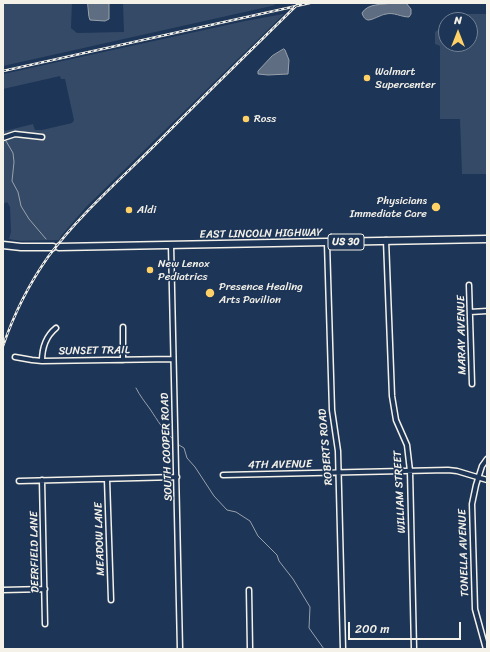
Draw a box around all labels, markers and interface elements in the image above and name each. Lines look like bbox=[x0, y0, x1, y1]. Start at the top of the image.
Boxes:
text: N bbox=[454, 11, 462, 30]
north arrow bbox=[438, 12, 478, 52]
place label: Walmart Supercenter bbox=[375, 65, 435, 91]
marker: Walmart Supercenter bbox=[362, 73, 372, 83]
place label: Ross bbox=[254, 112, 276, 126]
marker: Ross bbox=[241, 114, 251, 124]
place label: Physicians Immediate Care bbox=[350, 194, 427, 220]
marker: Physicians Immediate Care bbox=[430, 201, 442, 213]
place label: Aldi bbox=[137, 203, 156, 217]
marker: Aldi bbox=[124, 205, 134, 215]
street label: EAST LINCOLN HIGHWAY bbox=[199, 226, 323, 242]
road number: US 30 bbox=[328, 234, 364, 250]
place label: New Lenox Pediatrics bbox=[158, 257, 210, 283]
marker: New Lenox Pediatrics bbox=[145, 265, 155, 275]
place label: Presence Healing Arts Pavilion bbox=[219, 280, 303, 306]
marker: Presence Healing Arts Pavilion bbox=[204, 287, 216, 299]
street label: MARAY AVENUE bbox=[455, 295, 469, 375]
street label: SUNSET TRAIL bbox=[58, 344, 130, 358]
street label: SOUTH COOPER ROAD bbox=[159, 393, 175, 501]
street label: ROBERTS ROAD bbox=[316, 408, 336, 486]
street label: WILLIAM STREET bbox=[391, 450, 409, 534]
street label: 4TH AVENUE bbox=[248, 458, 312, 472]
street label: MEADOW LANE bbox=[92, 502, 108, 576]
street label: TONELLA AVENUE bbox=[456, 509, 472, 597]
street label: DEERFIELD LANE bbox=[28, 511, 42, 593]
scale bar bbox=[350, 614, 463, 640]
text: 200 m bbox=[355, 618, 389, 640]

